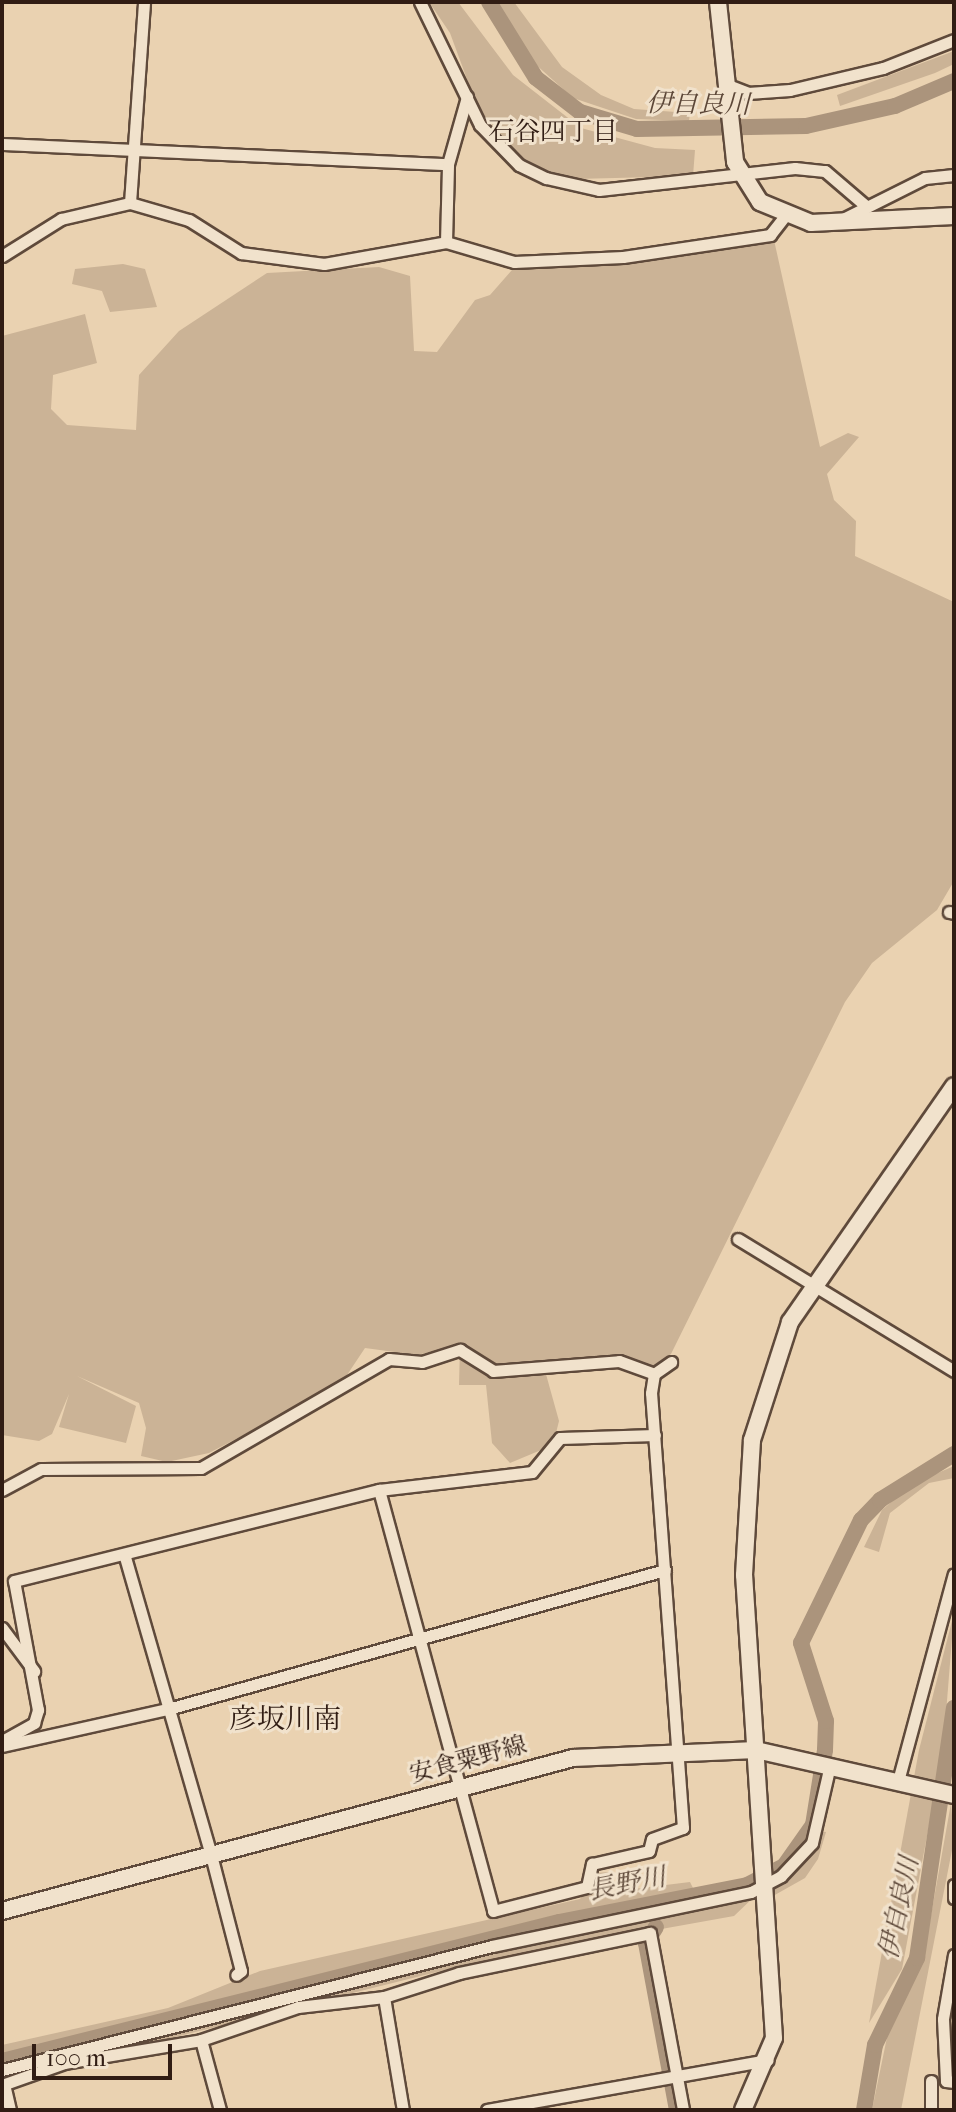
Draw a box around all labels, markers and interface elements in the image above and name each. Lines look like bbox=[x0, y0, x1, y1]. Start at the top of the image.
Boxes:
water label: 伊自良川 bbox=[646, 87, 750, 121]
district label: 石谷四丁目 bbox=[488, 116, 618, 148]
district label: 彦坂川南 bbox=[229, 1702, 341, 1736]
street label: 安食粟野線 bbox=[406, 1731, 530, 1789]
water label: 伊自良川 bbox=[873, 1854, 925, 1962]
water label: 長野川 bbox=[586, 1861, 668, 1907]
scale bar bbox=[36, 2028, 176, 2078]
text: 100 m bbox=[46, 2044, 106, 2072]

